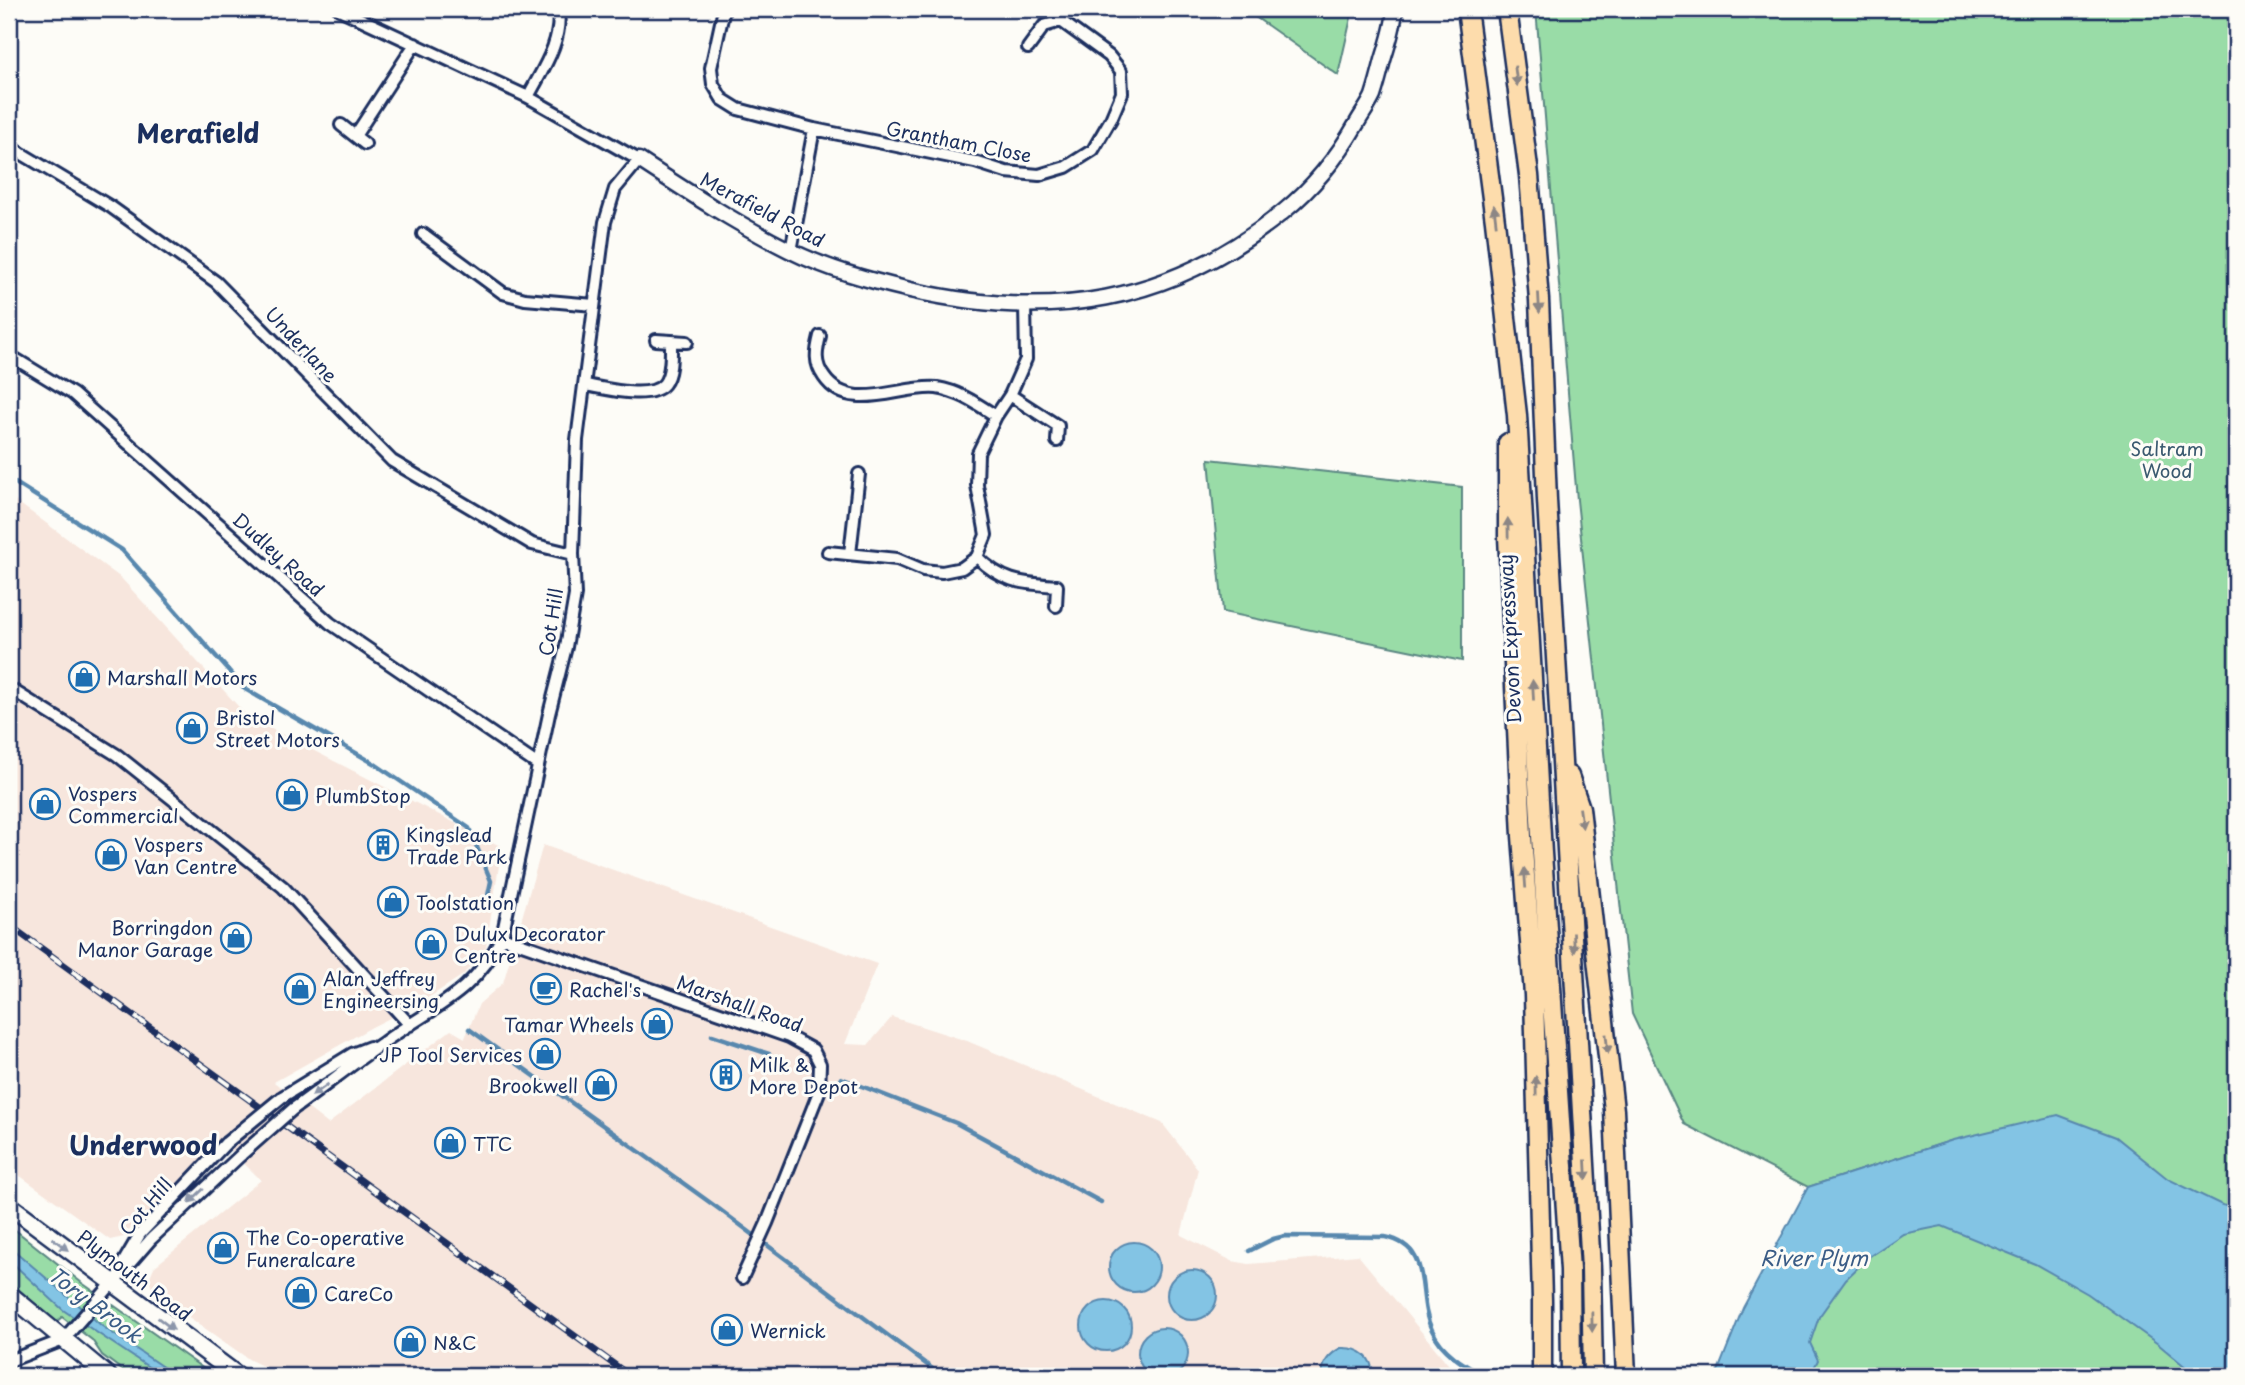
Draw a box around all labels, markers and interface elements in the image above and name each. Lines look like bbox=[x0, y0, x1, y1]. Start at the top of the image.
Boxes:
one-way arrow bbox=[1510, 66, 1521, 88]
district label: Merafield bbox=[137, 113, 259, 152]
street label: Grantham Close bbox=[884, 113, 1034, 169]
street label: Merafield Road bbox=[696, 164, 830, 254]
one-way arrow bbox=[1489, 204, 1500, 226]
one-way arrow bbox=[1533, 292, 1544, 314]
street label: Underlane bbox=[259, 300, 345, 388]
park label: Saltram Wood bbox=[2130, 434, 2204, 484]
street label: Dudley Road bbox=[227, 505, 331, 603]
one-way arrow bbox=[1502, 517, 1514, 539]
street label: Devon Expressway bbox=[1491, 554, 1527, 724]
street label: Cot Hill bbox=[531, 586, 569, 658]
shop icon: Marshall Motors bbox=[67, 660, 101, 694]
place label: Marshall Motors bbox=[107, 663, 258, 691]
one-way arrow bbox=[1527, 678, 1538, 700]
place label: Bristol Street Motors bbox=[215, 703, 340, 753]
shop icon: Bristol Street Motors bbox=[175, 711, 209, 745]
shop icon: PlumbStop bbox=[275, 778, 309, 812]
place label: Vospers Commercial bbox=[68, 779, 178, 829]
place label: PlumbStop bbox=[315, 781, 411, 809]
shop icon: Vospers Commercial bbox=[28, 787, 62, 821]
one-way arrow bbox=[1575, 807, 1586, 829]
place label: Kingslead Trade Park bbox=[406, 820, 508, 870]
building icon: Kingslead Trade Park bbox=[366, 828, 400, 862]
place label: Vospers Van Centre bbox=[134, 830, 237, 880]
shop icon: Vospers Van Centre bbox=[94, 838, 128, 872]
one-way arrow bbox=[1519, 867, 1530, 889]
shop icon: Toolstation bbox=[376, 885, 410, 919]
place label: Toolstation bbox=[416, 888, 514, 916]
place label: Borringdon Manor Garage bbox=[77, 913, 213, 963]
place label: Dulux Decorator Centre bbox=[454, 919, 606, 969]
shop icon: Borringdon Manor Garage bbox=[219, 921, 253, 955]
shop icon: Dulux Decorator Centre bbox=[414, 927, 448, 961]
one-way arrow bbox=[1568, 932, 1579, 954]
place label: Alan Jeffrey Engineersing bbox=[323, 964, 439, 1014]
street label: Marshall Road bbox=[673, 967, 807, 1039]
shop icon: Alan Jeffrey Engineersing bbox=[283, 972, 317, 1006]
cafe icon: Rachel's bbox=[529, 972, 563, 1006]
place label: Rachel's bbox=[569, 975, 641, 1003]
shop icon: Tamar Wheels bbox=[640, 1007, 674, 1041]
place label: Tamar Wheels bbox=[504, 1010, 634, 1038]
one-way arrow bbox=[1602, 1033, 1613, 1055]
shop icon: JP Tool Services bbox=[528, 1037, 562, 1071]
place label: JP Tool Services bbox=[379, 1040, 522, 1068]
place label: Milk & More Depot bbox=[749, 1050, 858, 1100]
building icon: Milk & More Depot bbox=[709, 1058, 743, 1092]
shop icon: Brookwell bbox=[584, 1068, 618, 1102]
place label: Brookwell bbox=[488, 1071, 578, 1099]
one-way arrow bbox=[1530, 1074, 1542, 1096]
one-way arrow bbox=[311, 1083, 329, 1097]
district label: Underwood bbox=[69, 1125, 217, 1164]
shop icon: TTC bbox=[433, 1126, 467, 1160]
place label: TTC bbox=[473, 1129, 512, 1157]
one-way arrow bbox=[1581, 1159, 1592, 1181]
street label: Cot Hill bbox=[112, 1171, 178, 1241]
one-way arrow bbox=[188, 1188, 205, 1204]
street label: Plymouth Road bbox=[72, 1222, 198, 1328]
place label: The Co-operative Funeralcare bbox=[246, 1223, 404, 1273]
shop icon: The Co-operative Funeralcare bbox=[206, 1231, 240, 1265]
one-way arrow bbox=[51, 1237, 69, 1251]
water label: River Plym bbox=[1760, 1241, 1869, 1273]
water label: Tory Brook bbox=[42, 1258, 150, 1350]
shop icon: CareCo bbox=[284, 1276, 318, 1310]
place label: CareCo bbox=[324, 1279, 393, 1307]
one-way arrow bbox=[1587, 1312, 1598, 1334]
shop icon: Wernick bbox=[710, 1313, 744, 1347]
place label: Wernick bbox=[750, 1316, 826, 1344]
one-way arrow bbox=[156, 1317, 174, 1332]
shop icon: N&C bbox=[393, 1325, 427, 1359]
place label: N&C bbox=[433, 1328, 477, 1356]

